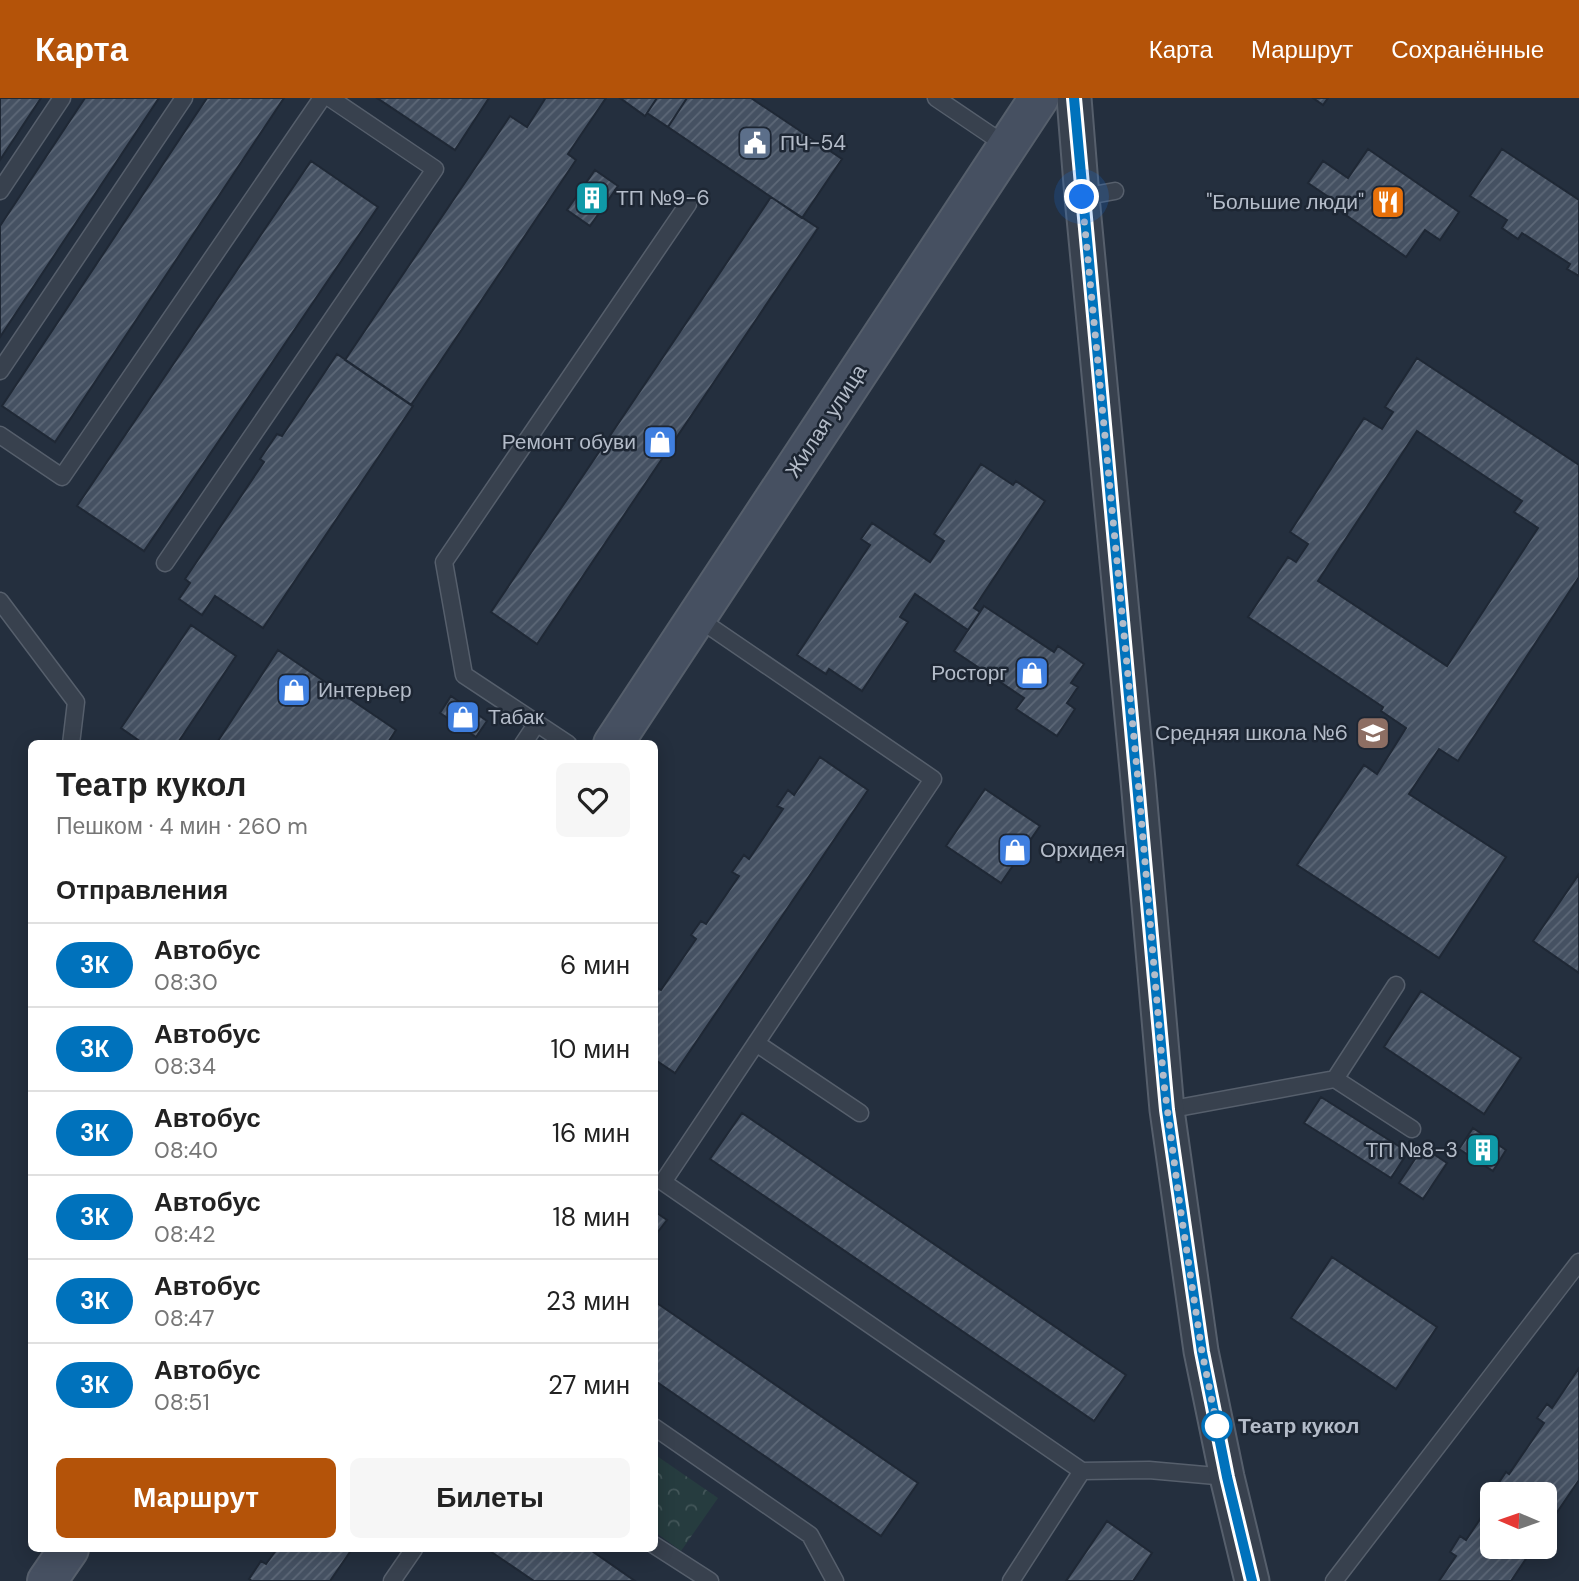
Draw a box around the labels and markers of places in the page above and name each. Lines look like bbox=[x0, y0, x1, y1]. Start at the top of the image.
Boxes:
public building icon: ПЧ-54 bbox=[736, 124, 774, 162]
place label: ПЧ-54 bbox=[780, 129, 846, 157]
building icon: ТП №9-6 bbox=[573, 179, 611, 217]
restaurant icon: "Большие люди" bbox=[1369, 183, 1407, 221]
place label: ТП №9-6 bbox=[616, 184, 710, 212]
place label: "Большие люди" bbox=[1206, 188, 1364, 216]
shop icon: Ремонт обуви bbox=[641, 423, 679, 461]
place label: Ремонт обуви bbox=[502, 428, 636, 456]
shop icon: Росторг bbox=[1013, 654, 1051, 692]
place label: Росторг bbox=[931, 659, 1007, 687]
shop icon: Интерьер bbox=[275, 671, 313, 709]
place label: Интерьер bbox=[318, 676, 412, 704]
shop icon: Табак bbox=[444, 698, 482, 736]
place label: Табак bbox=[488, 703, 545, 731]
school or university icon: Средняя школа №6 bbox=[1354, 714, 1392, 752]
place label: Средняя школа №6 bbox=[1155, 719, 1348, 747]
shop icon: Орхидея bbox=[996, 831, 1034, 869]
place label: Орхидея bbox=[1040, 836, 1125, 864]
building icon: ТП №8-3 bbox=[1464, 1131, 1502, 1169]
place label: ТП №8-3 bbox=[1365, 1136, 1458, 1164]
marker: Театр кукол bbox=[1202, 1411, 1232, 1441]
place label: Театр кукол bbox=[1238, 1412, 1359, 1440]

